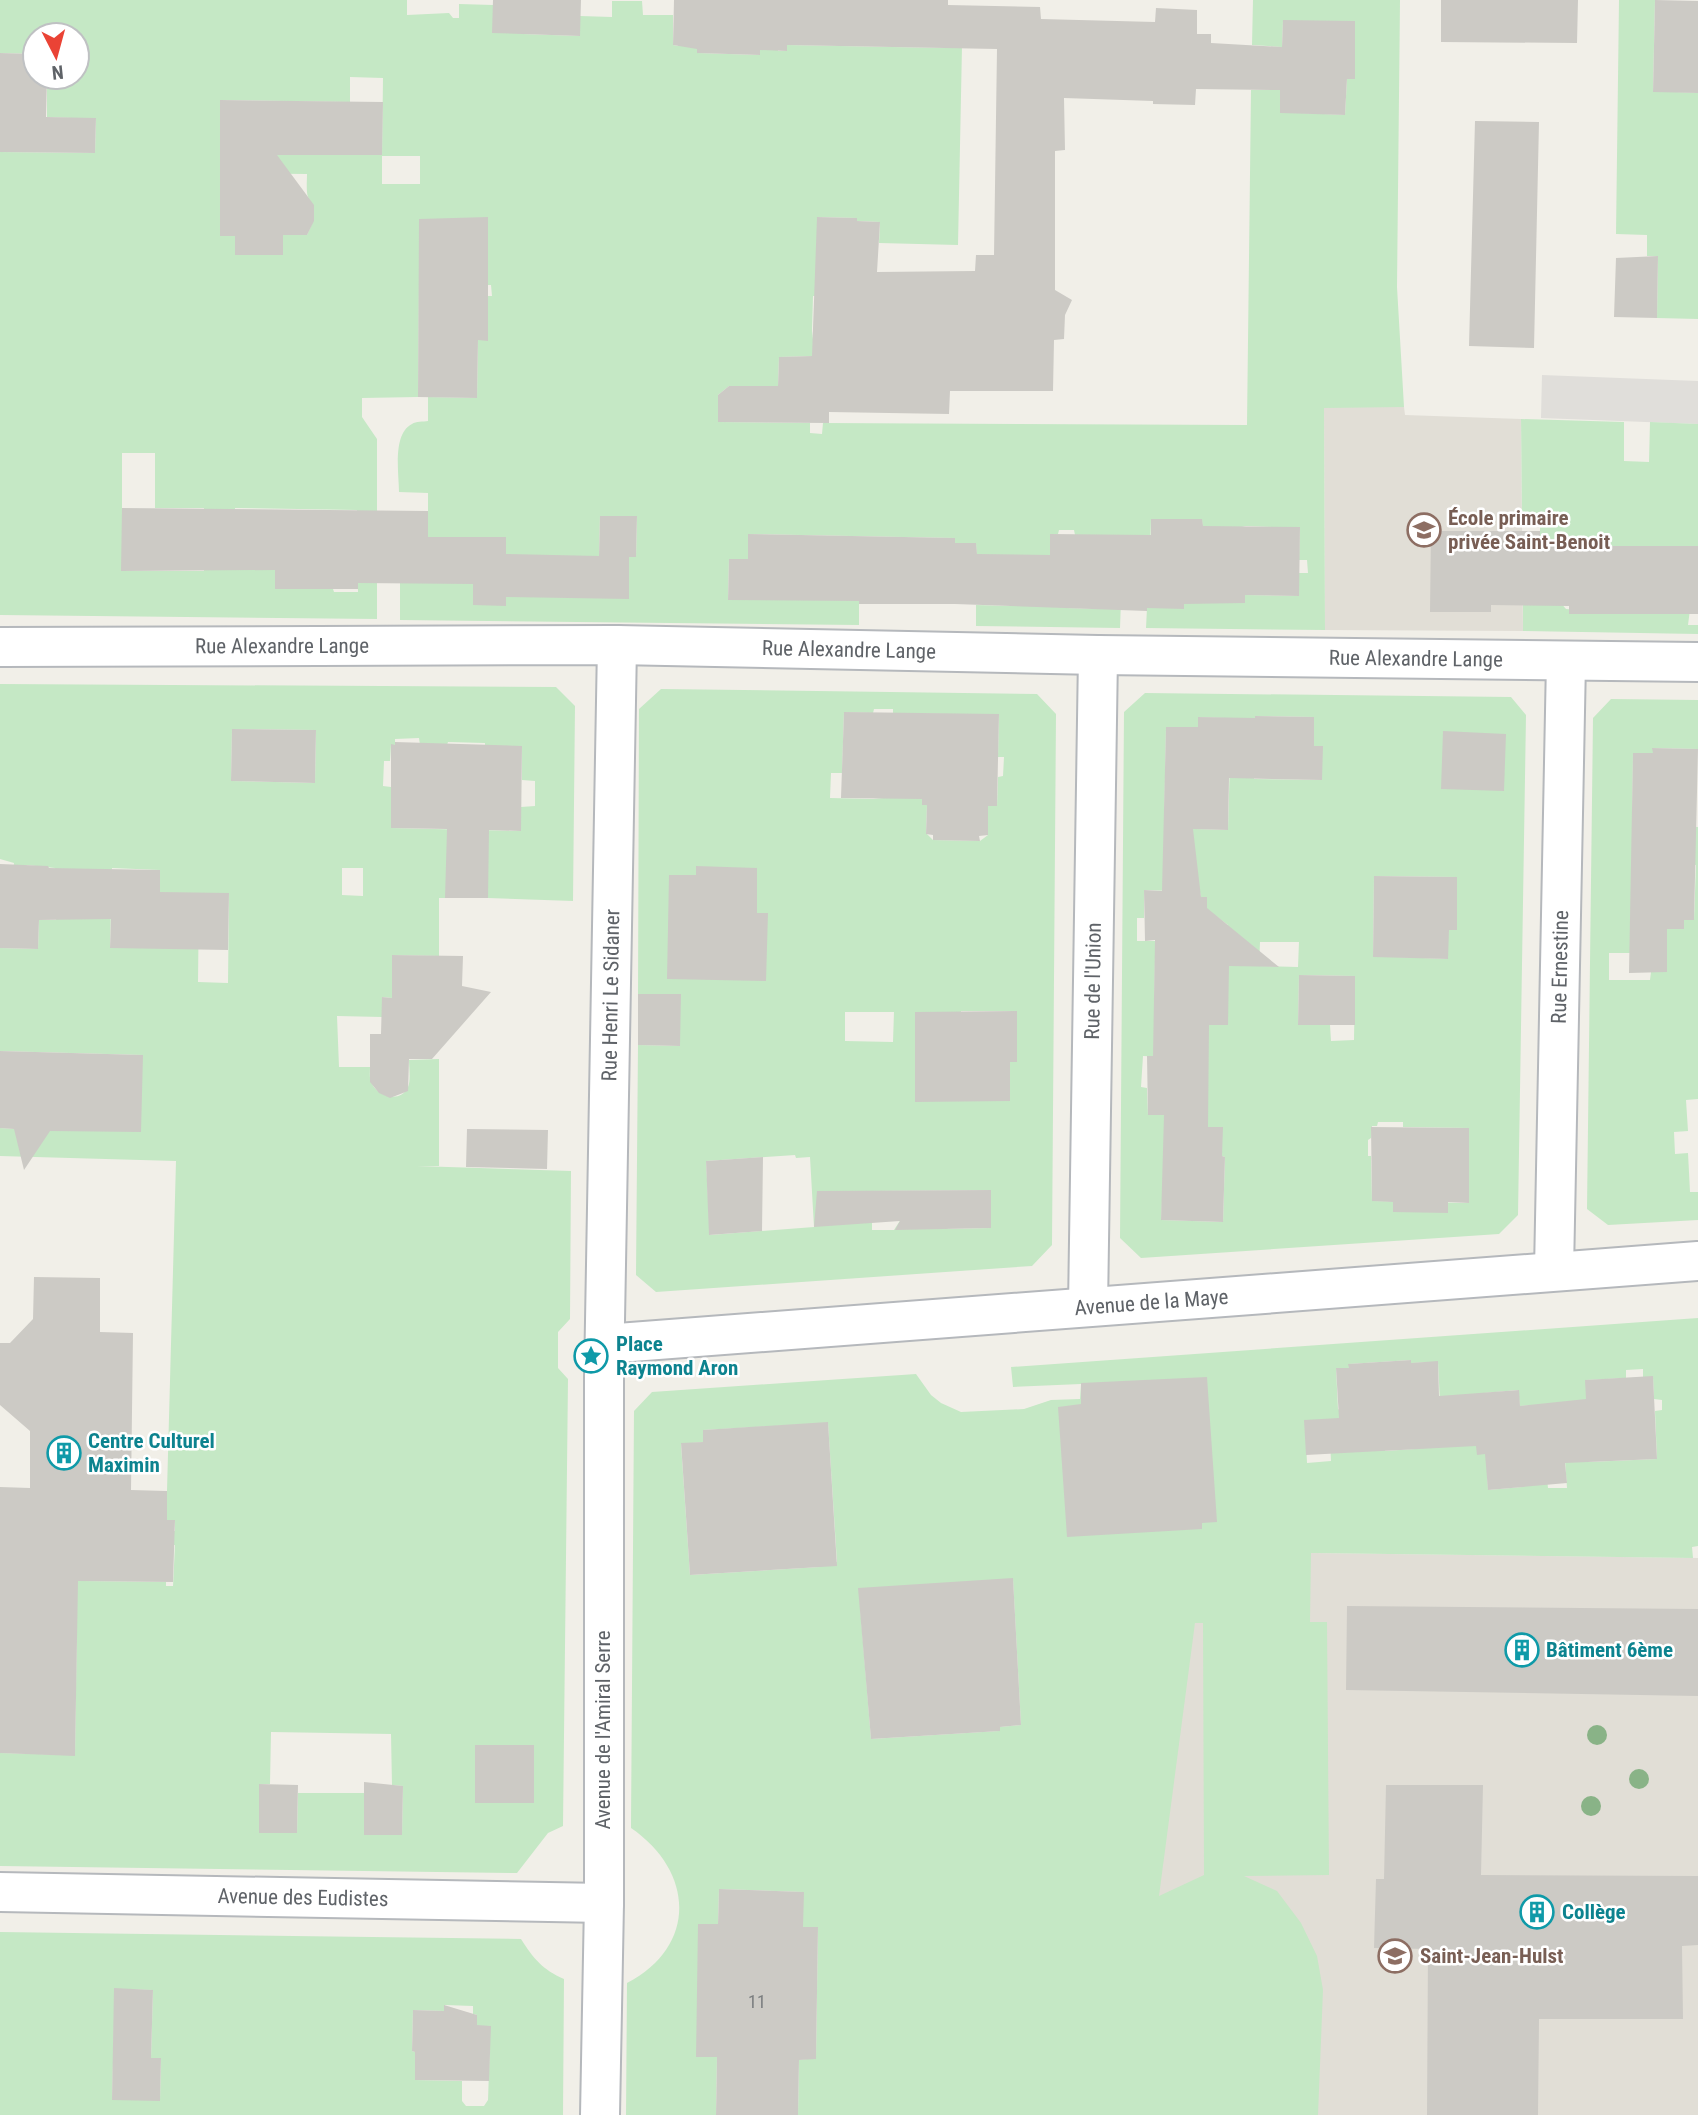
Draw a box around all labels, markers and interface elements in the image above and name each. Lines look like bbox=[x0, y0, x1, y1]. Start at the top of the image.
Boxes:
north arrow bbox=[21, 21, 91, 91]
text: N bbox=[51, 60, 65, 84]
place label: École primaire privée Saint-Benoit bbox=[1448, 506, 1610, 554]
school or university icon: École primaire privée Saint-Benoit bbox=[1405, 511, 1443, 549]
street label: Rue Alexandre Lange bbox=[195, 634, 369, 658]
street label: Rue Alexandre Lange bbox=[762, 636, 936, 664]
street label: Rue Alexandre Lange bbox=[1329, 646, 1503, 672]
street label: Rue Henri Le Sidaner bbox=[597, 909, 624, 1081]
street label: Rue Ernestine bbox=[1547, 910, 1573, 1024]
street label: Rue de l'Union bbox=[1080, 922, 1106, 1040]
street label: Avenue de la Maye bbox=[1074, 1285, 1229, 1320]
place label: Place Raymond Aron bbox=[616, 1332, 738, 1380]
place icon: Place Raymond Aron bbox=[572, 1337, 610, 1375]
place label: Centre Culturel Maximin bbox=[88, 1429, 215, 1477]
building icon: Centre Culturel Maximin bbox=[45, 1434, 83, 1472]
street label: Avenue de l'Amiral Serre bbox=[591, 1630, 615, 1830]
building icon: Bâtiment 6ème bbox=[1503, 1631, 1541, 1669]
place label: Bâtiment 6ème bbox=[1546, 1638, 1673, 1662]
street label: Avenue des Eudistes bbox=[217, 1884, 389, 1911]
building icon: Collège bbox=[1518, 1893, 1556, 1931]
place label: Collège bbox=[1562, 1900, 1626, 1924]
school or university icon: Saint-Jean-Hulst bbox=[1376, 1937, 1414, 1975]
place label: Saint-Jean-Hulst bbox=[1420, 1944, 1564, 1968]
house number: 11 bbox=[748, 1991, 766, 2012]

